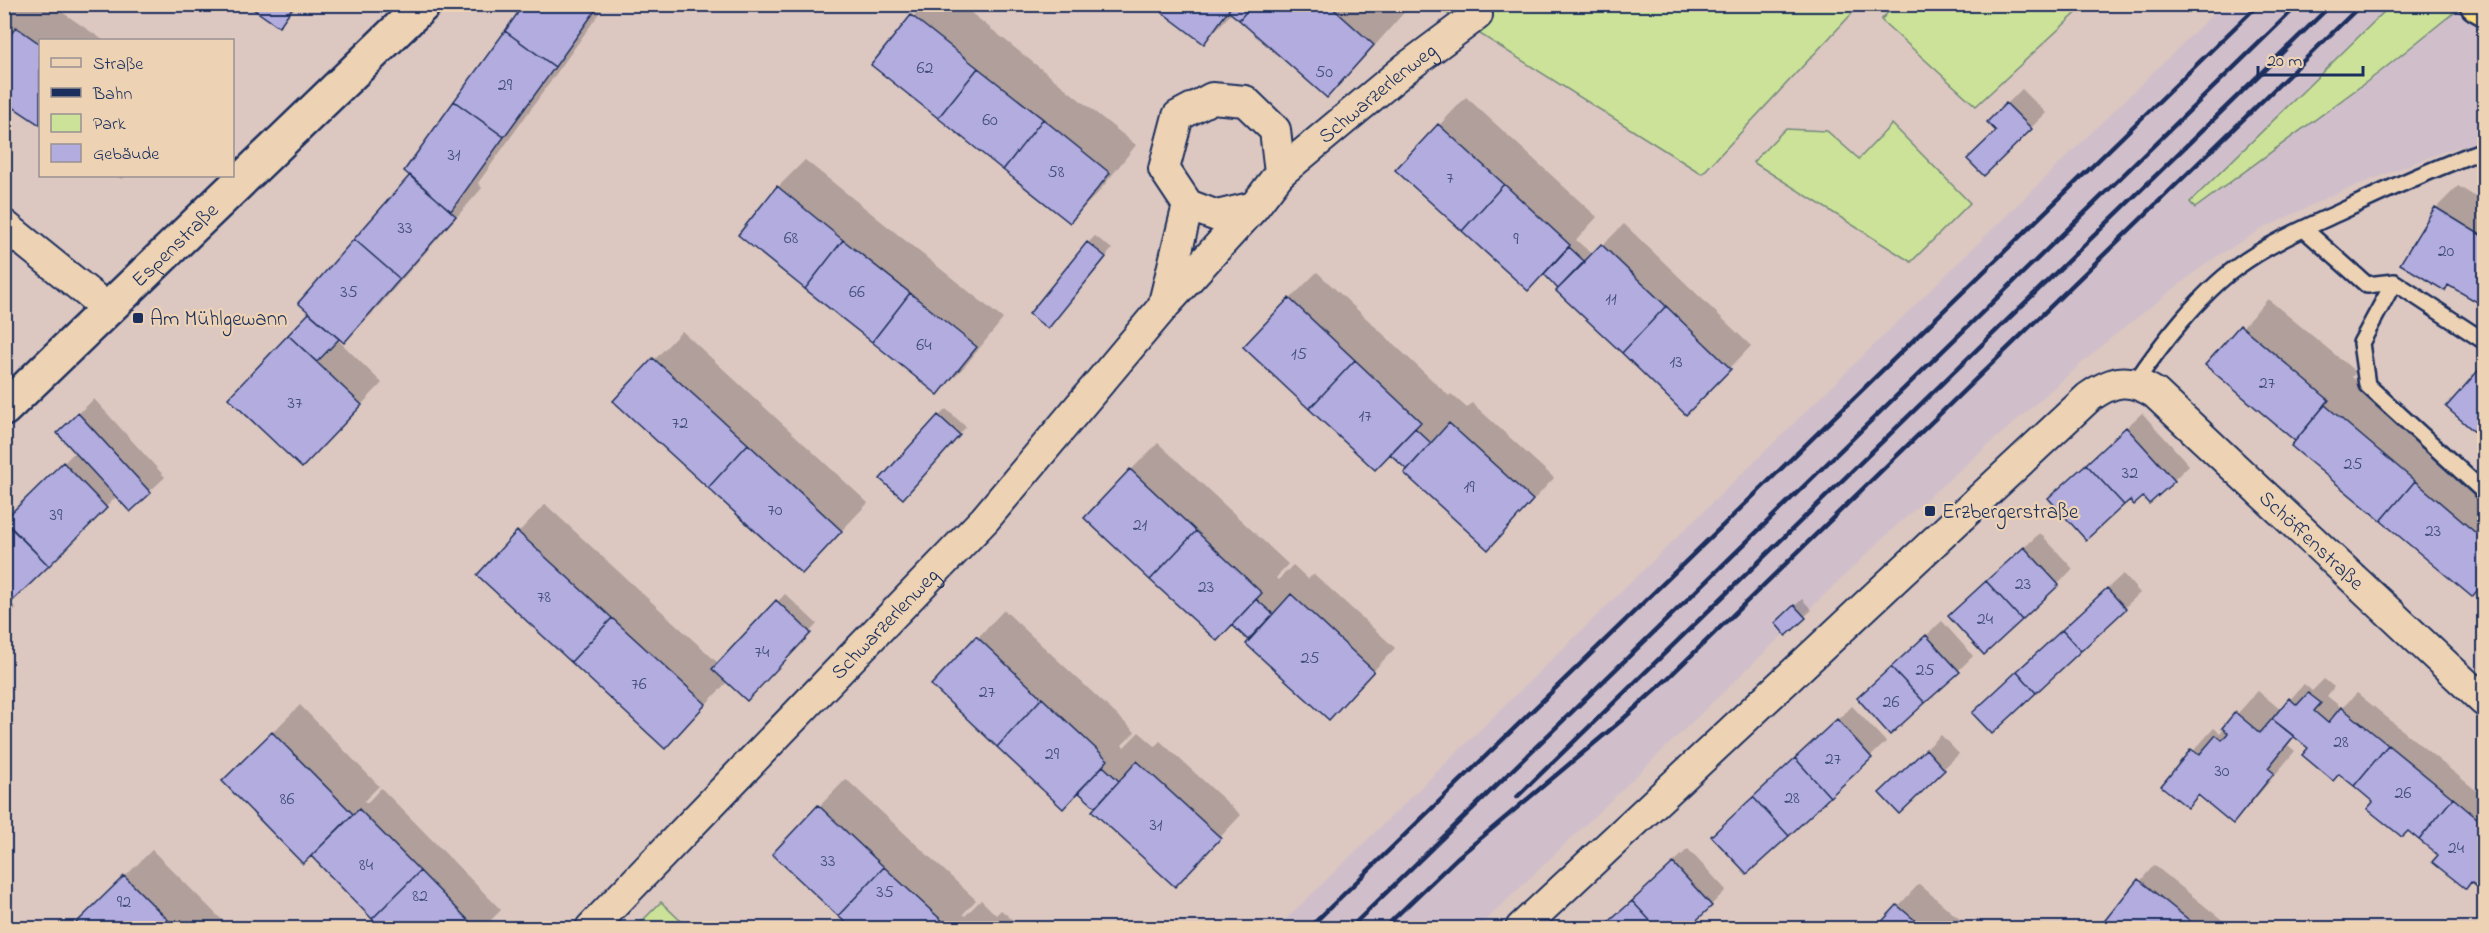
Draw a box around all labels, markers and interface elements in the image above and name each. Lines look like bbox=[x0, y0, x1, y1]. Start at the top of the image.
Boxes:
street label: Schwarzerlenweg bbox=[1313, 37, 1445, 152]
legend bbox=[39, 39, 234, 177]
scale bar bbox=[2258, 39, 2363, 77]
text: 20 m bbox=[2267, 49, 2302, 75]
text: Straße bbox=[93, 52, 144, 78]
house number: 62 bbox=[917, 56, 933, 82]
house number: 50 bbox=[1315, 60, 1333, 86]
house number: 29 bbox=[498, 73, 513, 99]
text: Bahn bbox=[92, 82, 132, 108]
house number: 60 bbox=[982, 108, 998, 134]
text: Park bbox=[93, 112, 126, 138]
text: Gebäude bbox=[93, 142, 160, 168]
house number: 31 bbox=[447, 143, 461, 169]
house number: 58 bbox=[1047, 160, 1065, 186]
house number: 7 bbox=[1446, 166, 1454, 192]
street label: Espenstraße bbox=[126, 196, 227, 295]
house number: 33 bbox=[398, 216, 412, 242]
house number: 68 bbox=[784, 226, 799, 252]
house number: 9 bbox=[1513, 227, 1519, 253]
house number: 20 bbox=[2438, 239, 2455, 265]
house number: 35 bbox=[340, 280, 358, 306]
house number: 66 bbox=[849, 280, 865, 306]
house number: 11 bbox=[1605, 287, 1617, 313]
place label: Am Mühlgewann bbox=[150, 305, 287, 337]
marker: Am Mühlgewann bbox=[131, 311, 145, 325]
house number: 64 bbox=[916, 333, 932, 359]
house number: 15 bbox=[1291, 342, 1307, 368]
house number: 13 bbox=[1669, 350, 1683, 376]
house number: 27 bbox=[2259, 371, 2276, 397]
house number: 37 bbox=[288, 391, 303, 417]
house number: 17 bbox=[1358, 404, 1372, 430]
house number: 72 bbox=[672, 411, 688, 437]
house number: 25 bbox=[2343, 452, 2363, 478]
house number: 32 bbox=[2122, 461, 2138, 487]
house number: 19 bbox=[1463, 475, 1475, 501]
street label: Schöffenstraße bbox=[2251, 484, 2370, 599]
house number: 70 bbox=[767, 498, 783, 524]
place label: Erzbergerstraße bbox=[1942, 498, 2079, 530]
house number: 39 bbox=[50, 503, 63, 529]
marker: Erzbergerstraße bbox=[1923, 504, 1937, 518]
house number: 21 bbox=[1133, 513, 1148, 539]
house number: 23 bbox=[2425, 519, 2441, 545]
street label: Schwarzerlenweg bbox=[825, 562, 949, 687]
house number: 23 bbox=[2015, 572, 2031, 598]
house number: 23 bbox=[1198, 575, 1214, 601]
house number: 78 bbox=[537, 585, 551, 611]
house number: 24 bbox=[1977, 607, 1994, 633]
house number: 74 bbox=[755, 640, 770, 666]
house number: 25 bbox=[1300, 646, 1320, 672]
house number: 25 bbox=[1915, 658, 1935, 684]
house number: 76 bbox=[631, 672, 647, 698]
house number: 27 bbox=[979, 680, 996, 706]
house number: 26 bbox=[1883, 690, 1900, 716]
house number: 28 bbox=[2333, 730, 2349, 756]
house number: 29 bbox=[1045, 742, 1060, 768]
house number: 27 bbox=[1825, 747, 1842, 773]
house number: 30 bbox=[2214, 759, 2230, 785]
house number: 26 bbox=[2395, 781, 2412, 807]
house number: 28 bbox=[1784, 786, 1800, 812]
house number: 86 bbox=[280, 787, 294, 813]
house number: 31 bbox=[1149, 813, 1163, 839]
house number: 24 bbox=[2448, 836, 2465, 862]
house number: 33 bbox=[821, 849, 835, 875]
house number: 84 bbox=[359, 853, 374, 879]
house number: 35 bbox=[876, 880, 894, 906]
house number: 82 bbox=[412, 884, 428, 910]
house number: 92 bbox=[117, 890, 131, 916]

